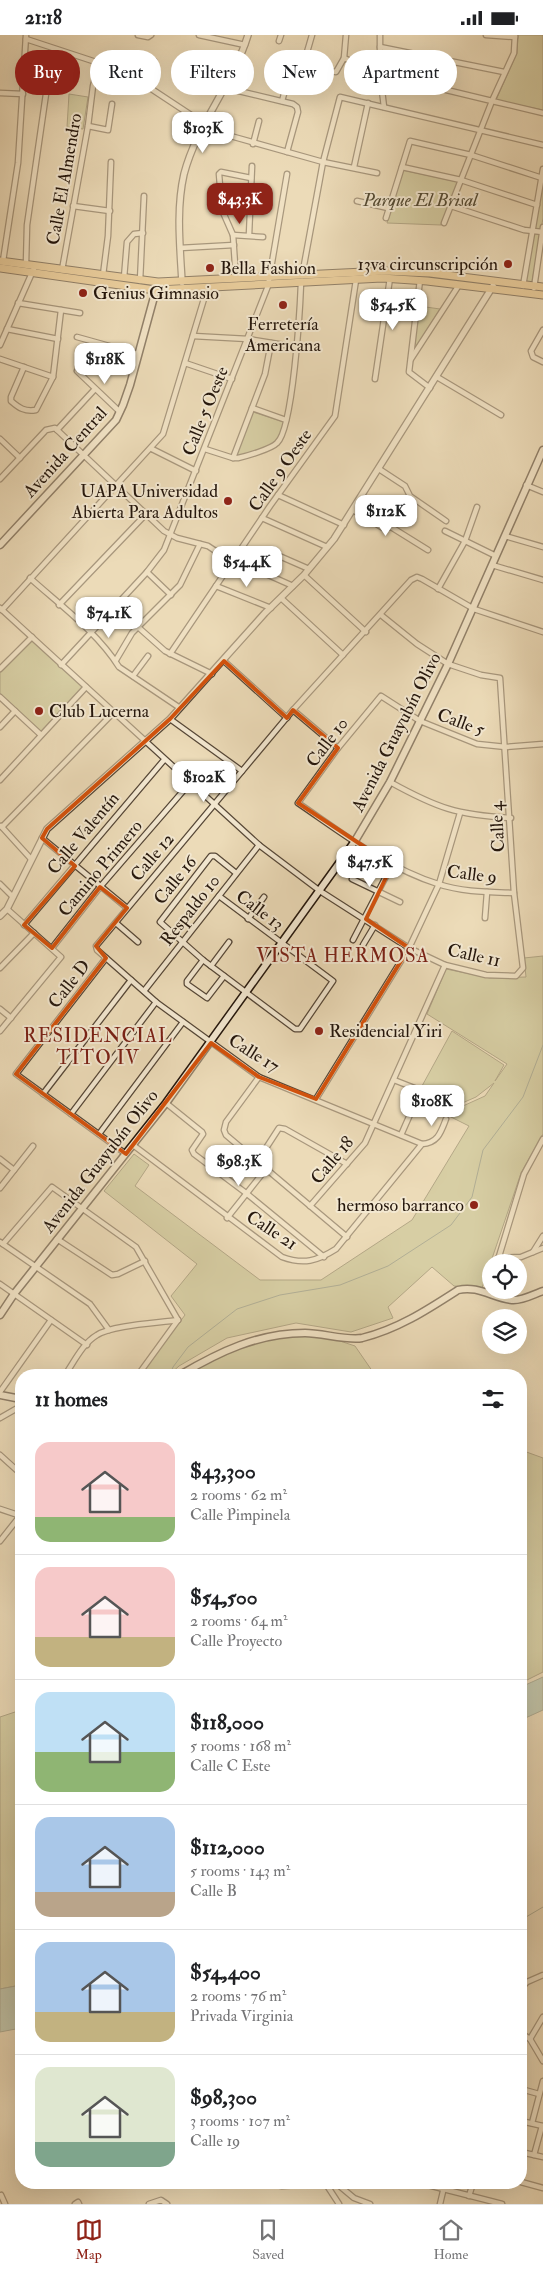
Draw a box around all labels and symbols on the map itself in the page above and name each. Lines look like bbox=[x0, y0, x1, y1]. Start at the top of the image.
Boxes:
street label: Calle El Almendro bbox=[42, 111, 87, 247]
pin: $103K bbox=[168, 111, 238, 154]
pin: $43.3K bbox=[199, 183, 281, 225]
park label: Parque El Brisal bbox=[362, 189, 479, 212]
place label: 13va circunscripción bbox=[357, 253, 498, 276]
place label: Bella Fashion bbox=[220, 257, 316, 280]
marker: 13va circunscripción bbox=[502, 258, 514, 270]
marker: Bella Fashion bbox=[204, 262, 216, 274]
place label: Genius Gimnasio bbox=[93, 282, 219, 305]
marker: Genius Gimnasio bbox=[77, 287, 89, 299]
pin: $54.5K bbox=[352, 289, 434, 331]
marker: Ferretería Americana bbox=[277, 299, 289, 311]
place label: Ferretería Americana bbox=[244, 313, 321, 357]
pin: $118K bbox=[70, 343, 140, 385]
street label: Calle 5 Oeste bbox=[177, 363, 234, 459]
street label: Avenida Central bbox=[18, 402, 113, 503]
street label: Calle 9 Oeste bbox=[244, 424, 318, 516]
place label: UAPA Universidad Abierta Para Adultos bbox=[71, 480, 218, 524]
marker: UAPA Universidad Abierta Para Adultos bbox=[222, 495, 234, 507]
pin: $112K bbox=[351, 495, 421, 537]
pin: $54.4K bbox=[206, 545, 288, 588]
pin: $74.1K bbox=[68, 597, 150, 639]
street label: Avenida Guayubín Olivo bbox=[346, 648, 447, 817]
place label: Club Lucerna bbox=[49, 700, 150, 723]
street label: Calle 5 bbox=[434, 703, 488, 742]
marker: Club Lucerna bbox=[33, 705, 45, 717]
street label: Calle 10 bbox=[301, 713, 354, 772]
pin: $102K bbox=[169, 761, 239, 803]
street label: Calle Valentín bbox=[42, 787, 125, 879]
street label: Calle 4 bbox=[485, 800, 510, 853]
street label: Camino Primero bbox=[53, 815, 148, 922]
street label: Calle 12 bbox=[125, 828, 179, 886]
pin: $47.5K bbox=[329, 845, 411, 888]
street label: Calle 16 bbox=[149, 850, 203, 909]
street label: Calle 9 bbox=[446, 860, 498, 889]
street label: Respaldo 10 bbox=[155, 870, 225, 951]
street label: Calle 13 bbox=[231, 885, 288, 936]
street label: Calle 11 bbox=[445, 939, 503, 972]
district label: VISTA HERMOSA bbox=[256, 944, 430, 968]
street label: Calle D bbox=[43, 955, 96, 1013]
place label: Residencial Yiri bbox=[329, 1020, 442, 1043]
district label: RESIDENCIAL TITO IV bbox=[23, 1024, 173, 1070]
marker: Residencial Yiri bbox=[313, 1025, 325, 1037]
street label: Calle 17 bbox=[224, 1029, 283, 1078]
street label: Avenida Guayubín Olivo bbox=[37, 1085, 164, 1238]
pin: $108K bbox=[397, 1085, 467, 1127]
street label: Calle 18 bbox=[306, 1132, 359, 1189]
pin: $98.3K bbox=[198, 1145, 280, 1187]
place label: hermoso barranco bbox=[337, 1194, 464, 1217]
marker: hermoso barranco bbox=[468, 1199, 480, 1211]
street label: Calle 21 bbox=[242, 1205, 302, 1255]

